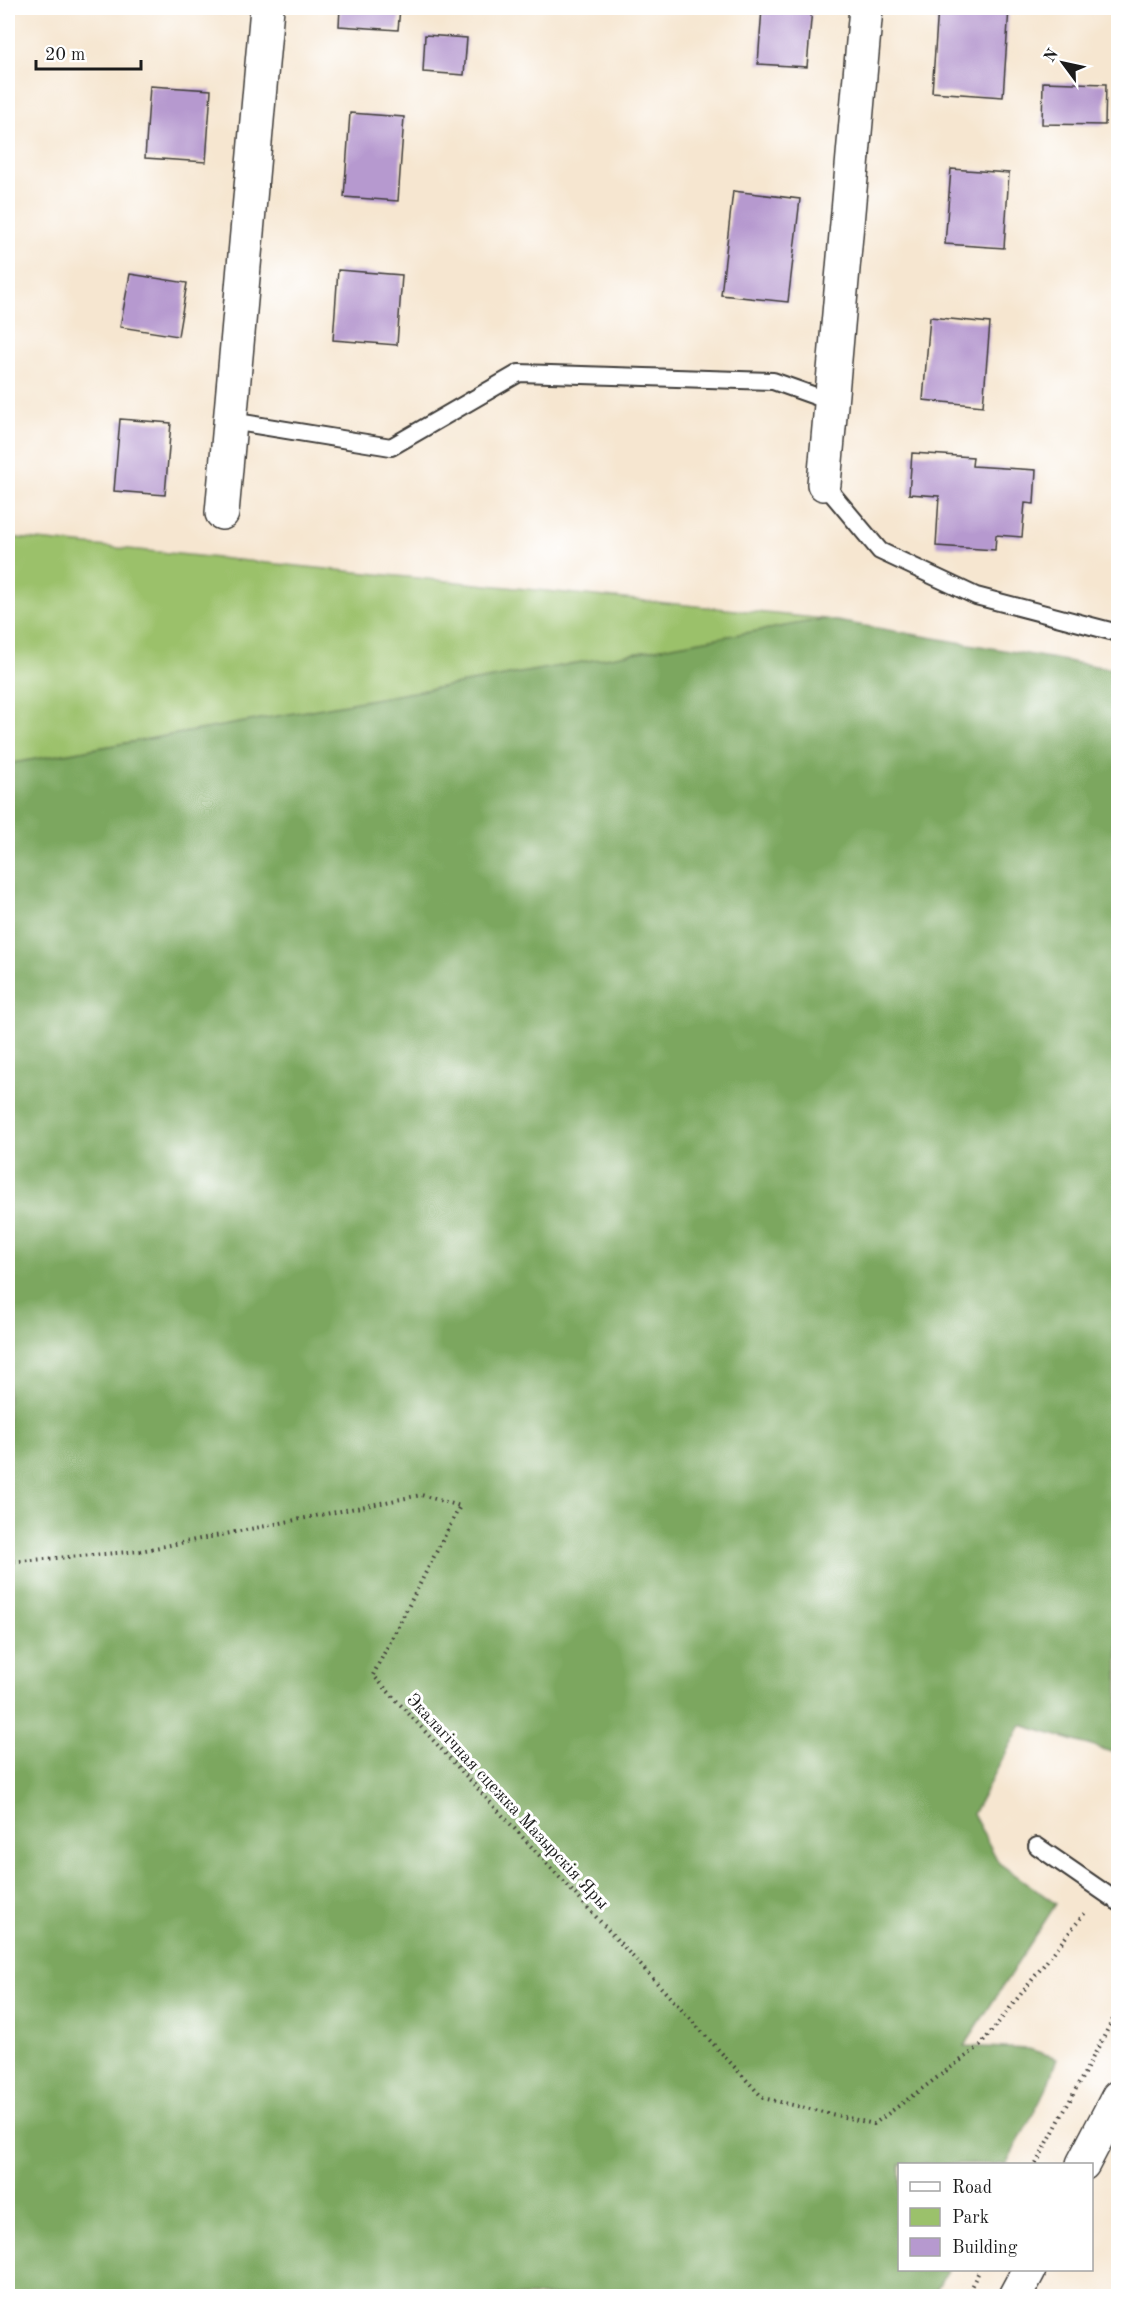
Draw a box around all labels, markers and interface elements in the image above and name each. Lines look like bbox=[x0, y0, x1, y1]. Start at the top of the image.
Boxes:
scale bar bbox=[36, 33, 141, 71]
north arrow bbox=[1033, 33, 1093, 93]
text: 20 m bbox=[45, 46, 85, 64]
text: N bbox=[1042, 46, 1063, 65]
street label: Экалагічная сцежка Мазырскія Яры bbox=[403, 1691, 612, 1913]
legend bbox=[898, 2163, 1093, 2271]
text: Road bbox=[952, 2179, 992, 2197]
text: Park bbox=[952, 2209, 989, 2227]
text: Building bbox=[952, 2239, 1018, 2257]

